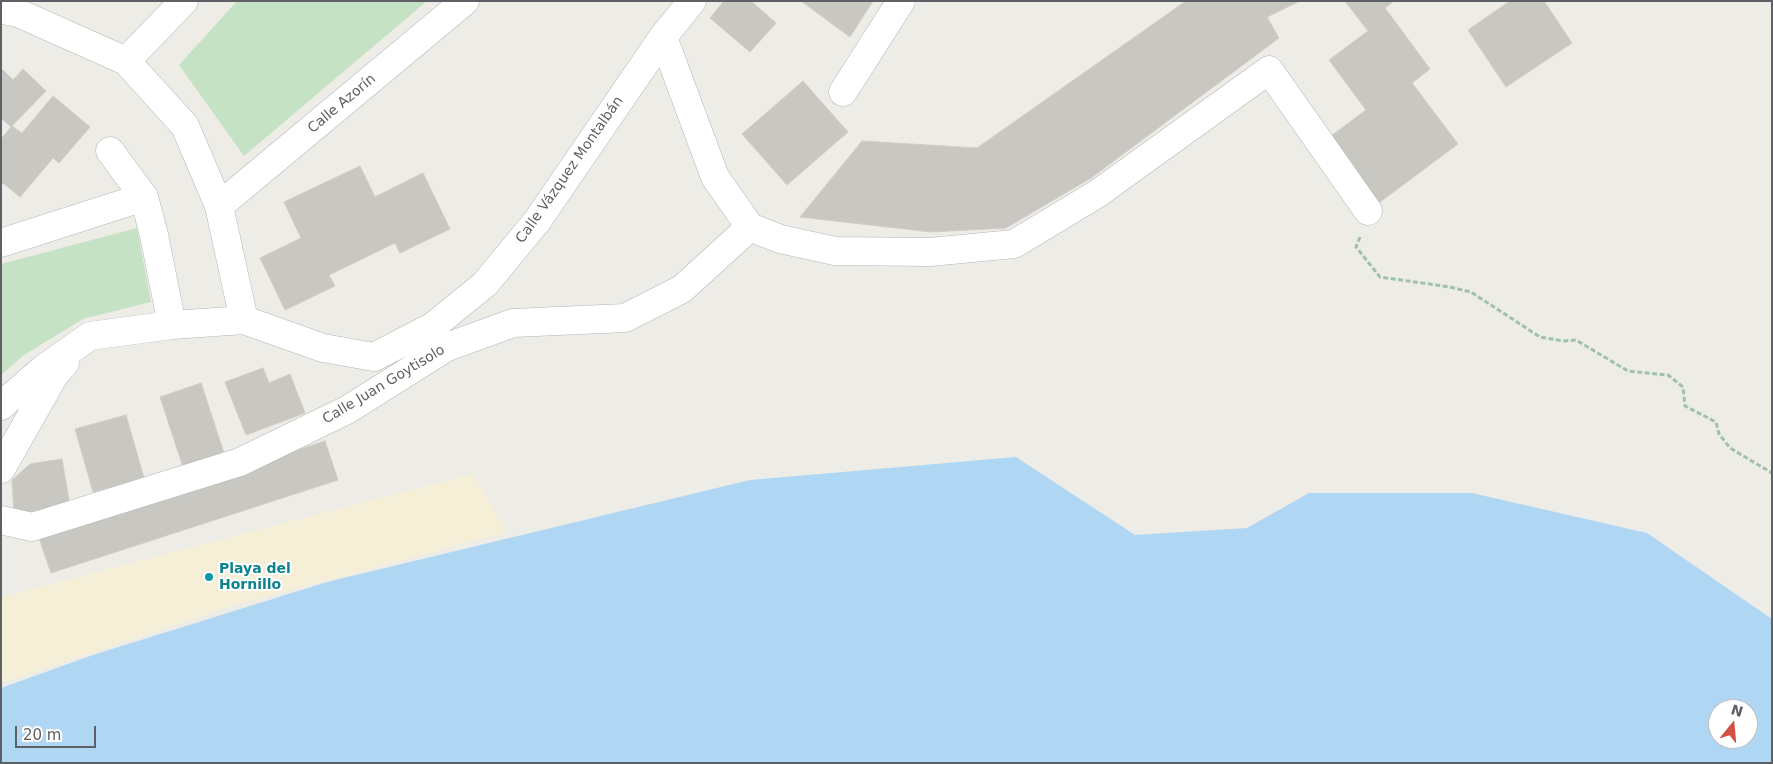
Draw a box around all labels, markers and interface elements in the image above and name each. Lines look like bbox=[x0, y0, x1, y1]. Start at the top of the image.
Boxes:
street label: Calle Azorín bbox=[305, 71, 379, 137]
street label: Calle Vázquez Montalbán bbox=[513, 93, 627, 247]
street label: Calle Juan Goytisolo bbox=[320, 342, 448, 428]
place label: Playa del Hornillo bbox=[219, 561, 291, 594]
marker: Playa del Hornillo bbox=[203, 571, 215, 583]
north arrow bbox=[1708, 699, 1758, 749]
text: N bbox=[1729, 701, 1745, 720]
scale bar bbox=[18, 716, 99, 748]
text: 20 m bbox=[23, 726, 61, 744]

